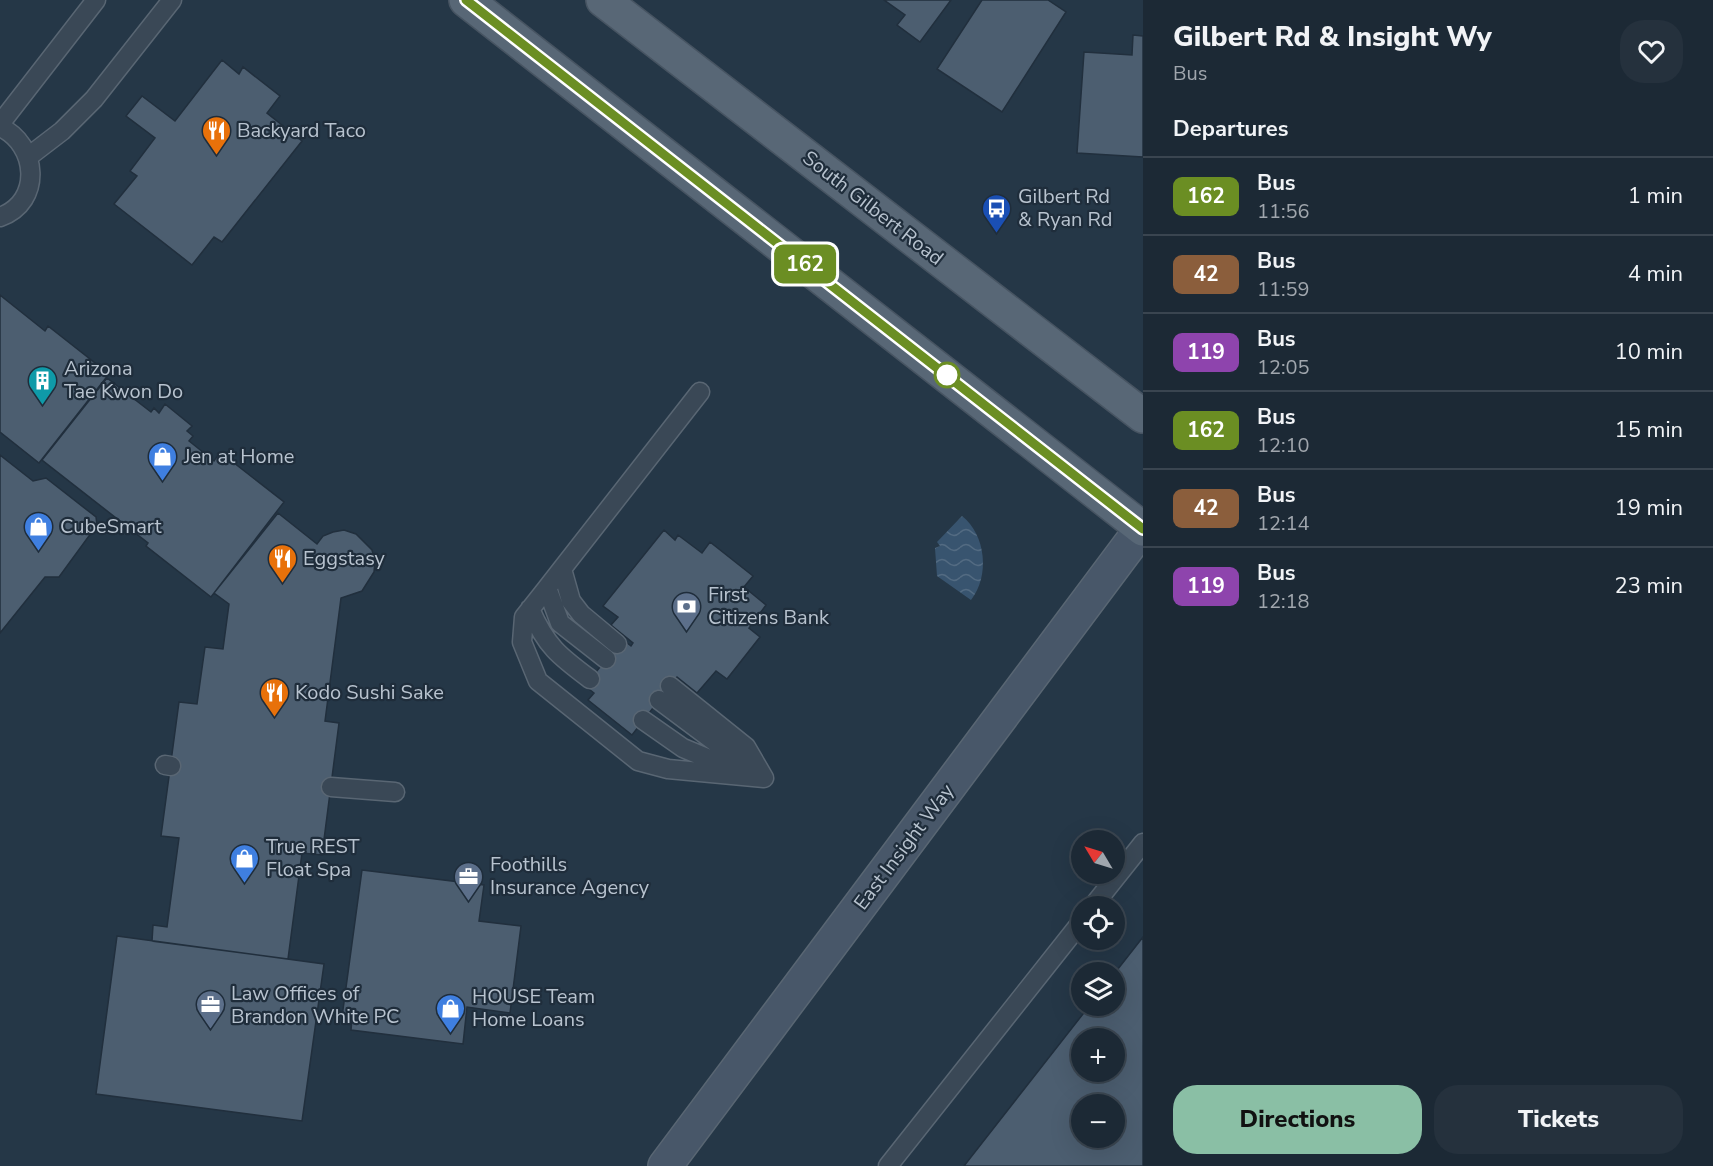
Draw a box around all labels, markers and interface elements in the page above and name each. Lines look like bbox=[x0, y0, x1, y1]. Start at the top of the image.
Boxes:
text: Gilbert Rd & Insight Wy bbox=[1173, 18, 1492, 56]
button: heart bbox=[1620, 20, 1683, 83]
text: Bus bbox=[1173, 60, 1207, 87]
restaurant icon: Backyard Taco bbox=[200, 114, 232, 156]
text: Departures bbox=[1173, 114, 1288, 144]
place label: Backyard Taco bbox=[237, 117, 366, 144]
street label: South Gilbert Road bbox=[797, 144, 949, 272]
text: Bus bbox=[1257, 168, 1296, 198]
text: 1 min bbox=[1628, 181, 1683, 211]
text: 162 bbox=[1187, 182, 1225, 210]
place label: Gilbert Rd & Ryan Rd bbox=[1018, 183, 1112, 233]
bus stop icon: Gilbert Rd & Ryan Rd bbox=[981, 192, 1013, 234]
text: 11:56 bbox=[1257, 198, 1310, 225]
line badge: 162 bbox=[770, 244, 840, 284]
text: Bus bbox=[1257, 246, 1296, 276]
text: 162 bbox=[786, 250, 824, 278]
text: 4 min bbox=[1628, 259, 1683, 289]
text: 42 bbox=[1193, 260, 1219, 288]
text: 11:59 bbox=[1257, 276, 1310, 303]
text: Bus bbox=[1257, 324, 1296, 354]
text: 10 min bbox=[1615, 337, 1683, 367]
text: 119 bbox=[1187, 338, 1225, 366]
text: 12:05 bbox=[1257, 354, 1310, 381]
place label: Arizona Tae Kwon Do bbox=[64, 355, 183, 405]
unlabelled marker bbox=[934, 362, 960, 388]
building icon: Arizona Tae Kwon Do bbox=[27, 364, 59, 406]
text: Bus bbox=[1257, 402, 1296, 432]
text: 15 min bbox=[1615, 415, 1683, 445]
text: 162 bbox=[1187, 416, 1225, 444]
text: 12:10 bbox=[1257, 432, 1310, 459]
shop icon: Jen at Home bbox=[147, 440, 179, 482]
place label: Jen at Home bbox=[183, 443, 294, 470]
text: Bus bbox=[1257, 480, 1296, 510]
text: 19 min bbox=[1615, 493, 1683, 523]
text: 42 bbox=[1193, 494, 1219, 522]
shop icon: CubeSmart bbox=[23, 510, 55, 552]
text: 12:14 bbox=[1257, 510, 1310, 537]
place label: CubeSmart bbox=[60, 513, 162, 540]
restaurant icon: Eggstasy bbox=[266, 542, 298, 584]
place label: Eggstasy bbox=[303, 545, 386, 572]
text: Bus bbox=[1257, 558, 1296, 588]
text: 23 min bbox=[1615, 571, 1683, 601]
text: 119 bbox=[1187, 572, 1225, 600]
place label: First Citizens Bank bbox=[708, 581, 830, 631]
text: 12:18 bbox=[1257, 588, 1310, 615]
bank icon: First Citizens Bank bbox=[671, 590, 703, 632]
restaurant icon: Kodo Sushi Sake bbox=[258, 676, 290, 718]
place label: Kodo Sushi Sake bbox=[295, 679, 444, 706]
street label: East Insight Way bbox=[848, 778, 961, 916]
north arrow bbox=[1071, 830, 1125, 884]
map controls bbox=[1071, 830, 1125, 1148]
place label: True REST Float Spa bbox=[266, 833, 360, 883]
shop icon: True REST Float Spa bbox=[229, 842, 261, 884]
place label: Foothills Insurance Agency bbox=[490, 851, 650, 901]
office icon: Foothills Insurance Agency bbox=[453, 860, 485, 902]
button: locate bbox=[1071, 896, 1125, 950]
button: layers bbox=[1071, 962, 1125, 1016]
place label: Law Offices of Brandon White PC bbox=[231, 980, 400, 1030]
place label: HOUSE Team Home Loans bbox=[472, 983, 595, 1033]
office icon: Law Offices of Brandon White PC bbox=[194, 988, 226, 1030]
shop icon: HOUSE Team Home Loans bbox=[435, 992, 467, 1034]
button: + bbox=[1071, 1028, 1125, 1082]
button: Directions bbox=[1173, 1085, 1422, 1154]
button: Tickets bbox=[1434, 1085, 1683, 1154]
button: − bbox=[1071, 1094, 1125, 1148]

